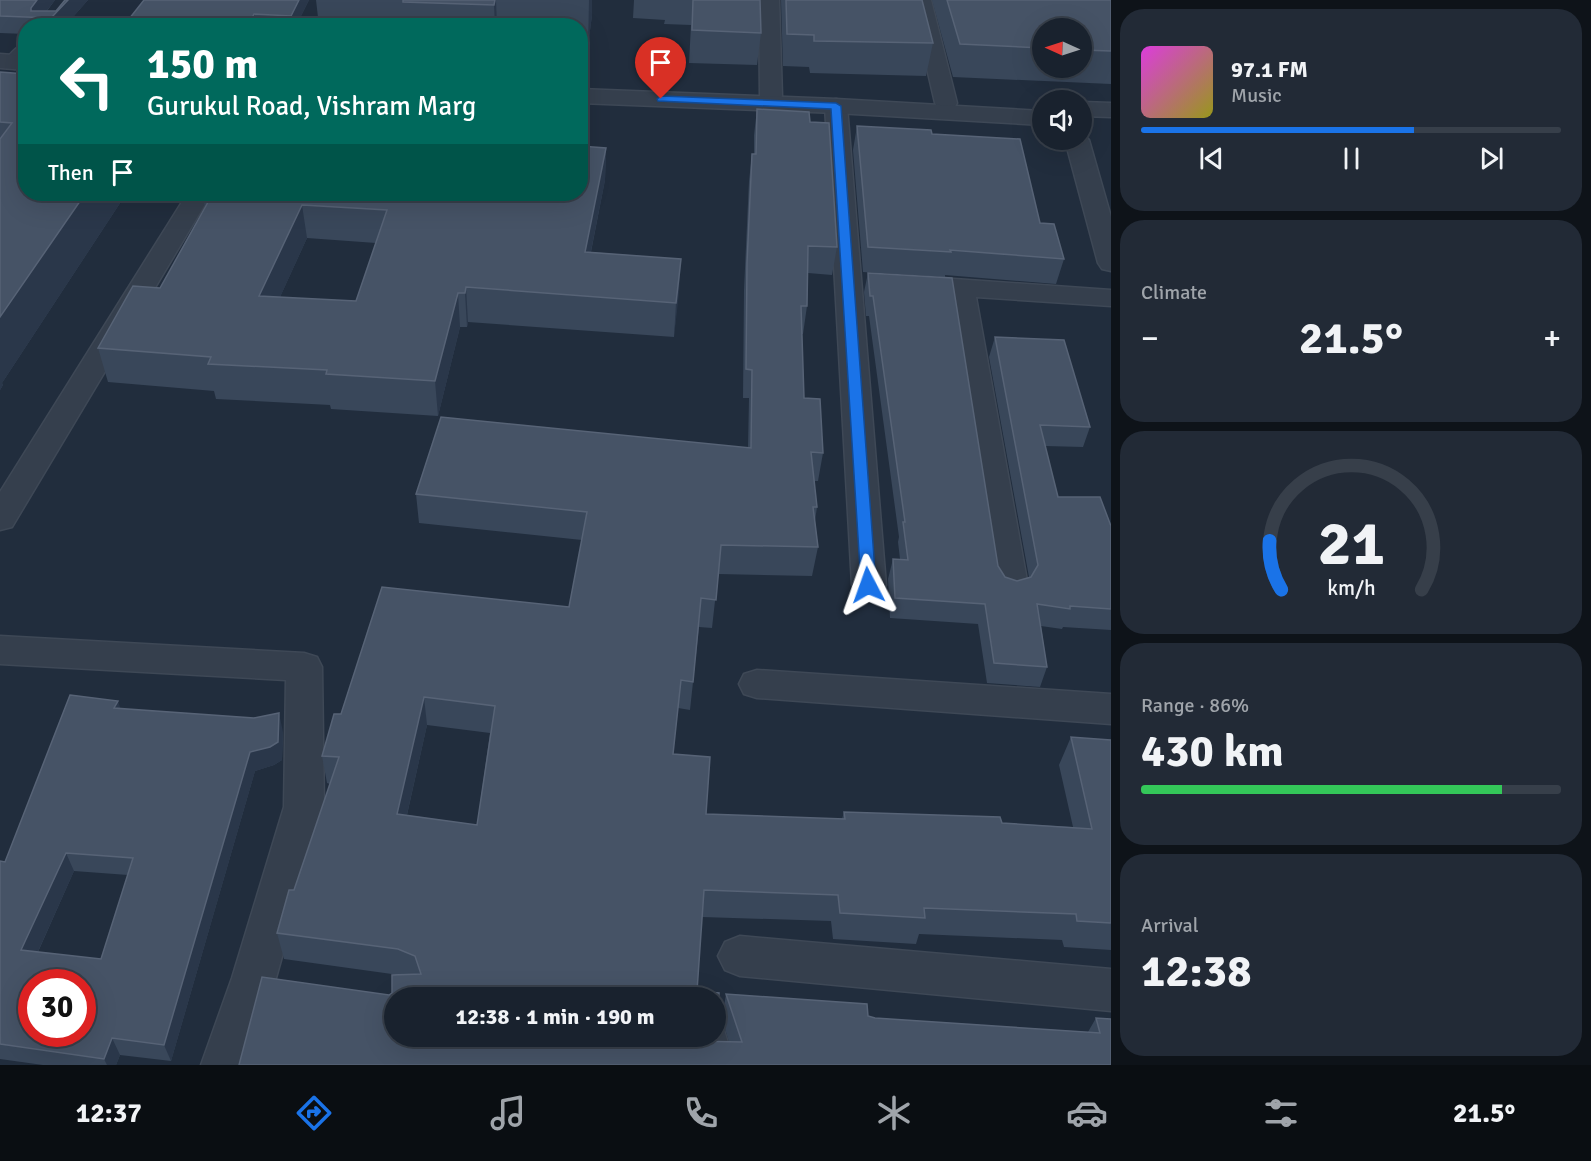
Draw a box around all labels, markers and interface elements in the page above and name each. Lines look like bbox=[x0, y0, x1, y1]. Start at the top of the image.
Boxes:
north arrow bbox=[1032, 18, 1092, 78]
map controls bbox=[1032, 18, 1092, 150]
pin bbox=[635, 37, 686, 99]
text: 150 m bbox=[147, 39, 258, 90]
icon: left bbox=[48, 42, 126, 120]
icon: arrive bbox=[644, 46, 677, 79]
text: 97.1 FM bbox=[1231, 56, 1308, 83]
text: Music bbox=[1231, 83, 1282, 108]
text: Gurukul Road, Vishram Marg bbox=[147, 90, 476, 123]
button: sound bbox=[1032, 90, 1092, 150]
icon: previous bbox=[1195, 142, 1228, 175]
icon: pause bbox=[1335, 142, 1368, 175]
icon: next bbox=[1475, 142, 1508, 175]
icon: arrive bbox=[106, 156, 139, 189]
text: Then bbox=[48, 159, 94, 186]
text: Climate bbox=[1141, 280, 1207, 305]
text: 21.5° bbox=[1299, 311, 1403, 366]
text: − bbox=[1141, 318, 1159, 359]
text: + bbox=[1543, 318, 1561, 359]
text: 21 bbox=[1317, 505, 1385, 582]
position arrow bbox=[836, 553, 900, 617]
text: km/h bbox=[1327, 575, 1375, 601]
text: Range · 86% bbox=[1141, 693, 1249, 718]
text: 430 km bbox=[1141, 724, 1284, 779]
text: Arrival bbox=[1141, 913, 1199, 938]
text: 12:38 bbox=[1141, 944, 1251, 999]
speed limit sign: 30 bbox=[18, 969, 96, 1047]
text: 12:38 · 1 min · 190 m bbox=[455, 1003, 655, 1030]
icon: directions bbox=[293, 1092, 335, 1134]
icon: music bbox=[487, 1092, 529, 1134]
icon: phone bbox=[680, 1092, 722, 1134]
icon: climate bbox=[873, 1092, 915, 1134]
icon: car bbox=[1066, 1092, 1108, 1134]
icon: filters bbox=[1260, 1092, 1302, 1134]
text: 12:37 bbox=[76, 1097, 142, 1130]
text: 21.5° bbox=[1453, 1097, 1515, 1130]

